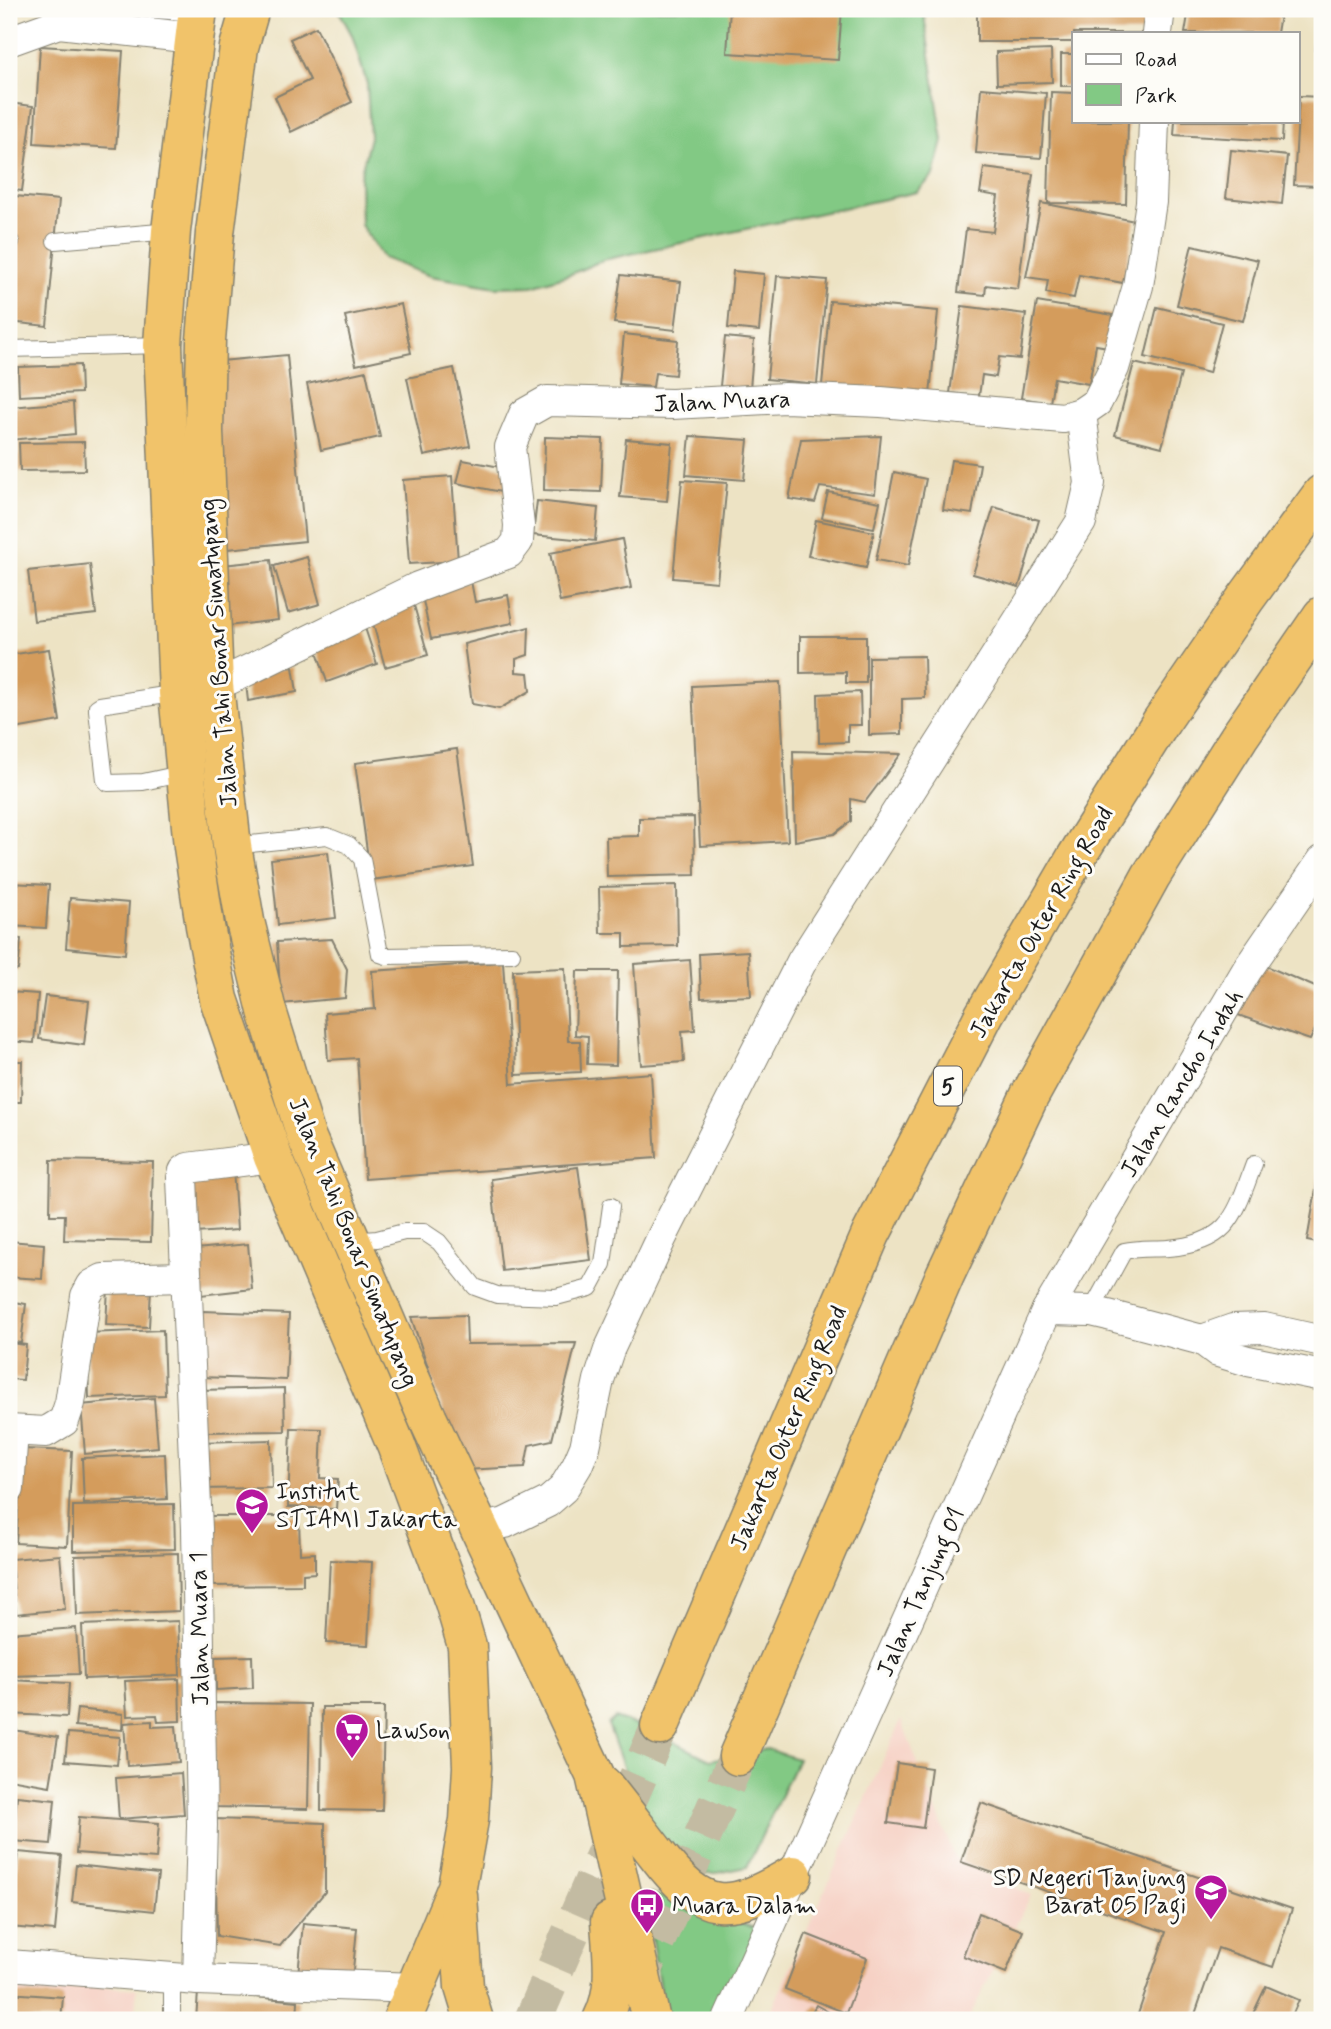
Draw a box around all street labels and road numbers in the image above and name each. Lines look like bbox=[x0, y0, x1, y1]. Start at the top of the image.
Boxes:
street label: Jalan Muara bbox=[653, 385, 791, 420]
street label: Jalan Tahi Bonar Simatupang bbox=[193, 497, 248, 808]
street label: Jakarta Outer Ring Road bbox=[963, 801, 1124, 1046]
street label: Jalan Rancho Indah bbox=[1114, 984, 1251, 1184]
road number: 5 bbox=[934, 1066, 962, 1106]
street label: Jalan Tahi Bonar Simatupang bbox=[278, 1093, 425, 1393]
street label: Jakarta Outer Ring Road bbox=[724, 1302, 858, 1557]
street label: Jalan Tanjung 01 bbox=[870, 1503, 975, 1683]
street label: Jalan Muara 1 bbox=[184, 1552, 217, 1706]

